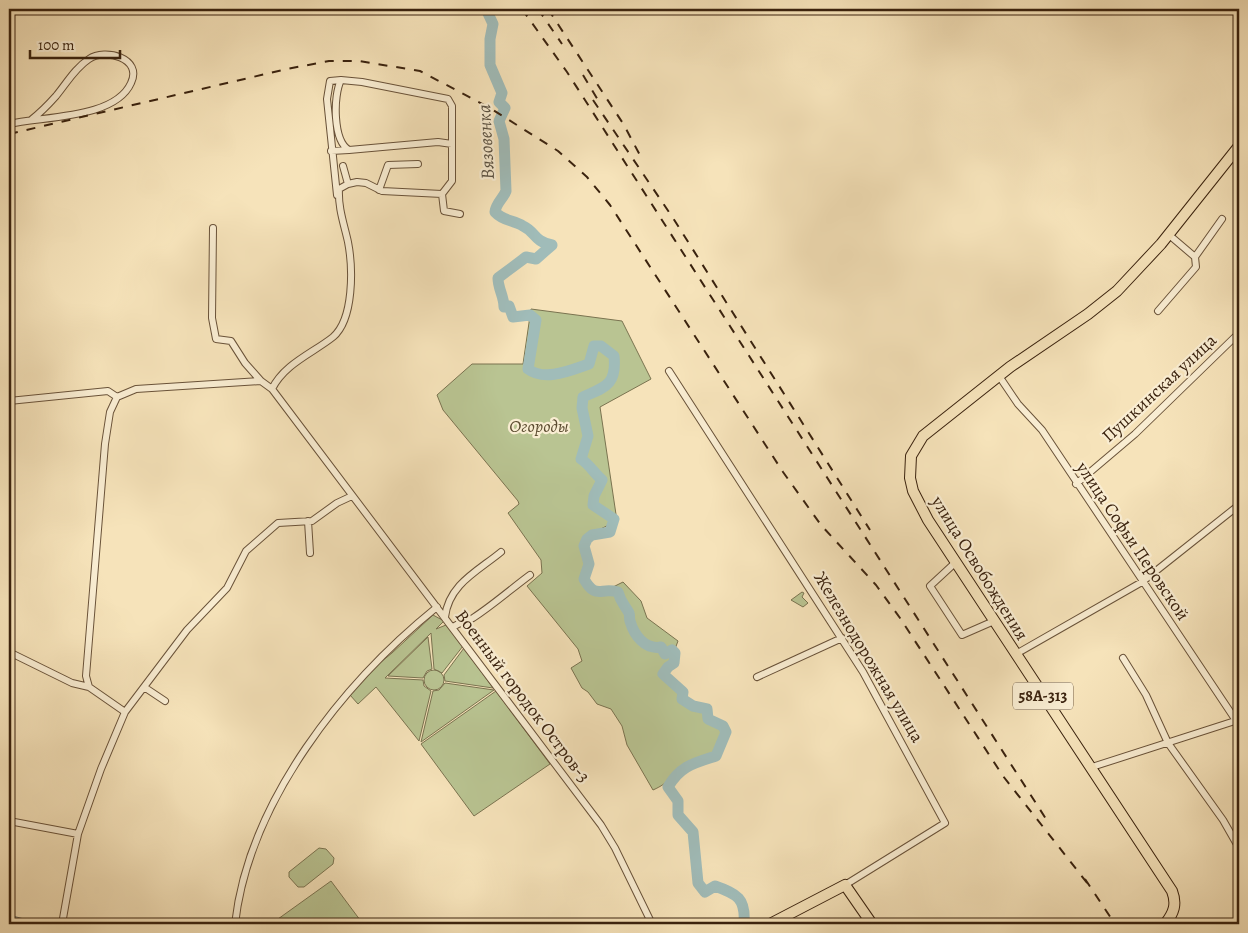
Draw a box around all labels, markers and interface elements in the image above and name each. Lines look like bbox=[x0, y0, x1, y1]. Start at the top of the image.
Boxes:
scale bar bbox=[30, 28, 120, 60]
text: 100 m bbox=[38, 35, 75, 55]
water label: Вязовенка bbox=[471, 103, 501, 180]
street label: Пушкинская улица bbox=[1096, 328, 1222, 448]
park label: Огороды bbox=[509, 414, 569, 438]
street label: улица Софьи Перовской bbox=[1070, 456, 1195, 625]
street label: улица Освобождения bbox=[925, 490, 1034, 645]
street label: Железнодорожная улица bbox=[808, 567, 930, 747]
street label: Военный городок Остров-3 bbox=[450, 605, 596, 787]
road number: 58А-313 bbox=[1013, 682, 1073, 709]

